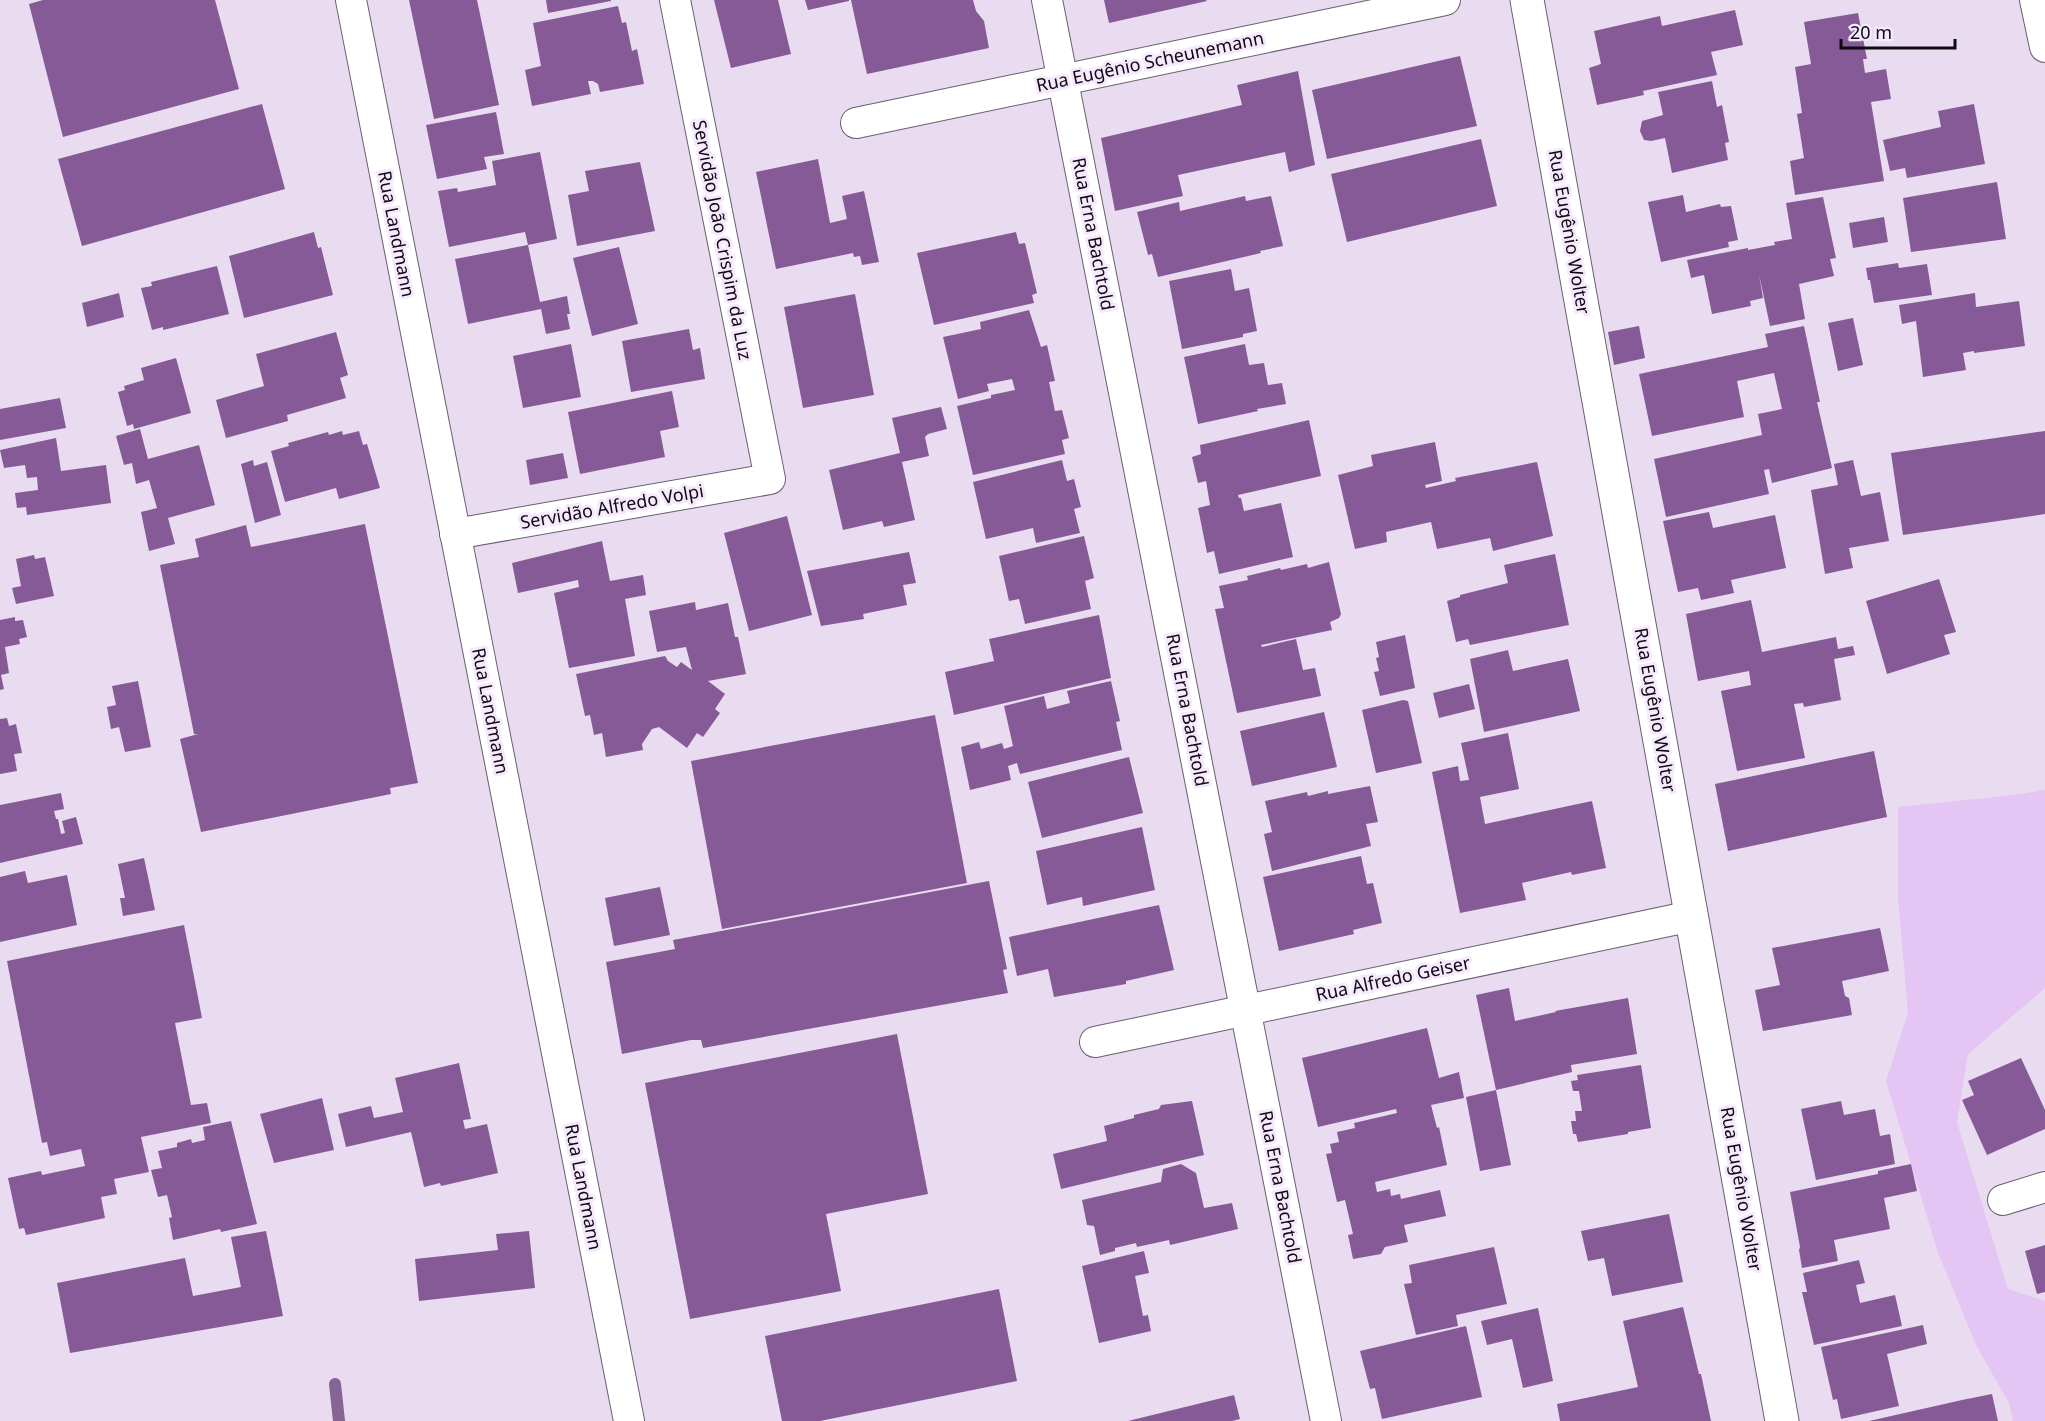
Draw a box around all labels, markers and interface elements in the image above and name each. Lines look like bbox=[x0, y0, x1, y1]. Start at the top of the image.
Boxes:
scale bar bbox=[1841, 12, 1955, 50]
text: 20 m bbox=[1850, 20, 1892, 44]
street label: Rua Eugênio Scheunemann bbox=[1034, 25, 1266, 97]
street label: Servidão João Crispim da Luz bbox=[688, 118, 758, 362]
street label: Rua Eugênio Wolter bbox=[1544, 148, 1596, 317]
street label: Rua Erna Bachtold bbox=[1067, 155, 1121, 312]
street label: Rua Landmann bbox=[373, 169, 421, 299]
street label: Servidão Alfredo Volpi bbox=[518, 478, 705, 534]
street label: Rua Eugênio Wolter bbox=[1630, 626, 1682, 795]
street label: Rua Erna Bachtold bbox=[1161, 631, 1215, 788]
street label: Rua Landmann bbox=[467, 646, 515, 776]
street label: Rua Alfredo Geiser bbox=[1313, 950, 1473, 1006]
street label: Rua Eugênio Wolter bbox=[1716, 1105, 1768, 1274]
street label: Rua Erna Bachtold bbox=[1254, 1108, 1308, 1265]
street label: Rua Landmann bbox=[560, 1122, 608, 1252]

